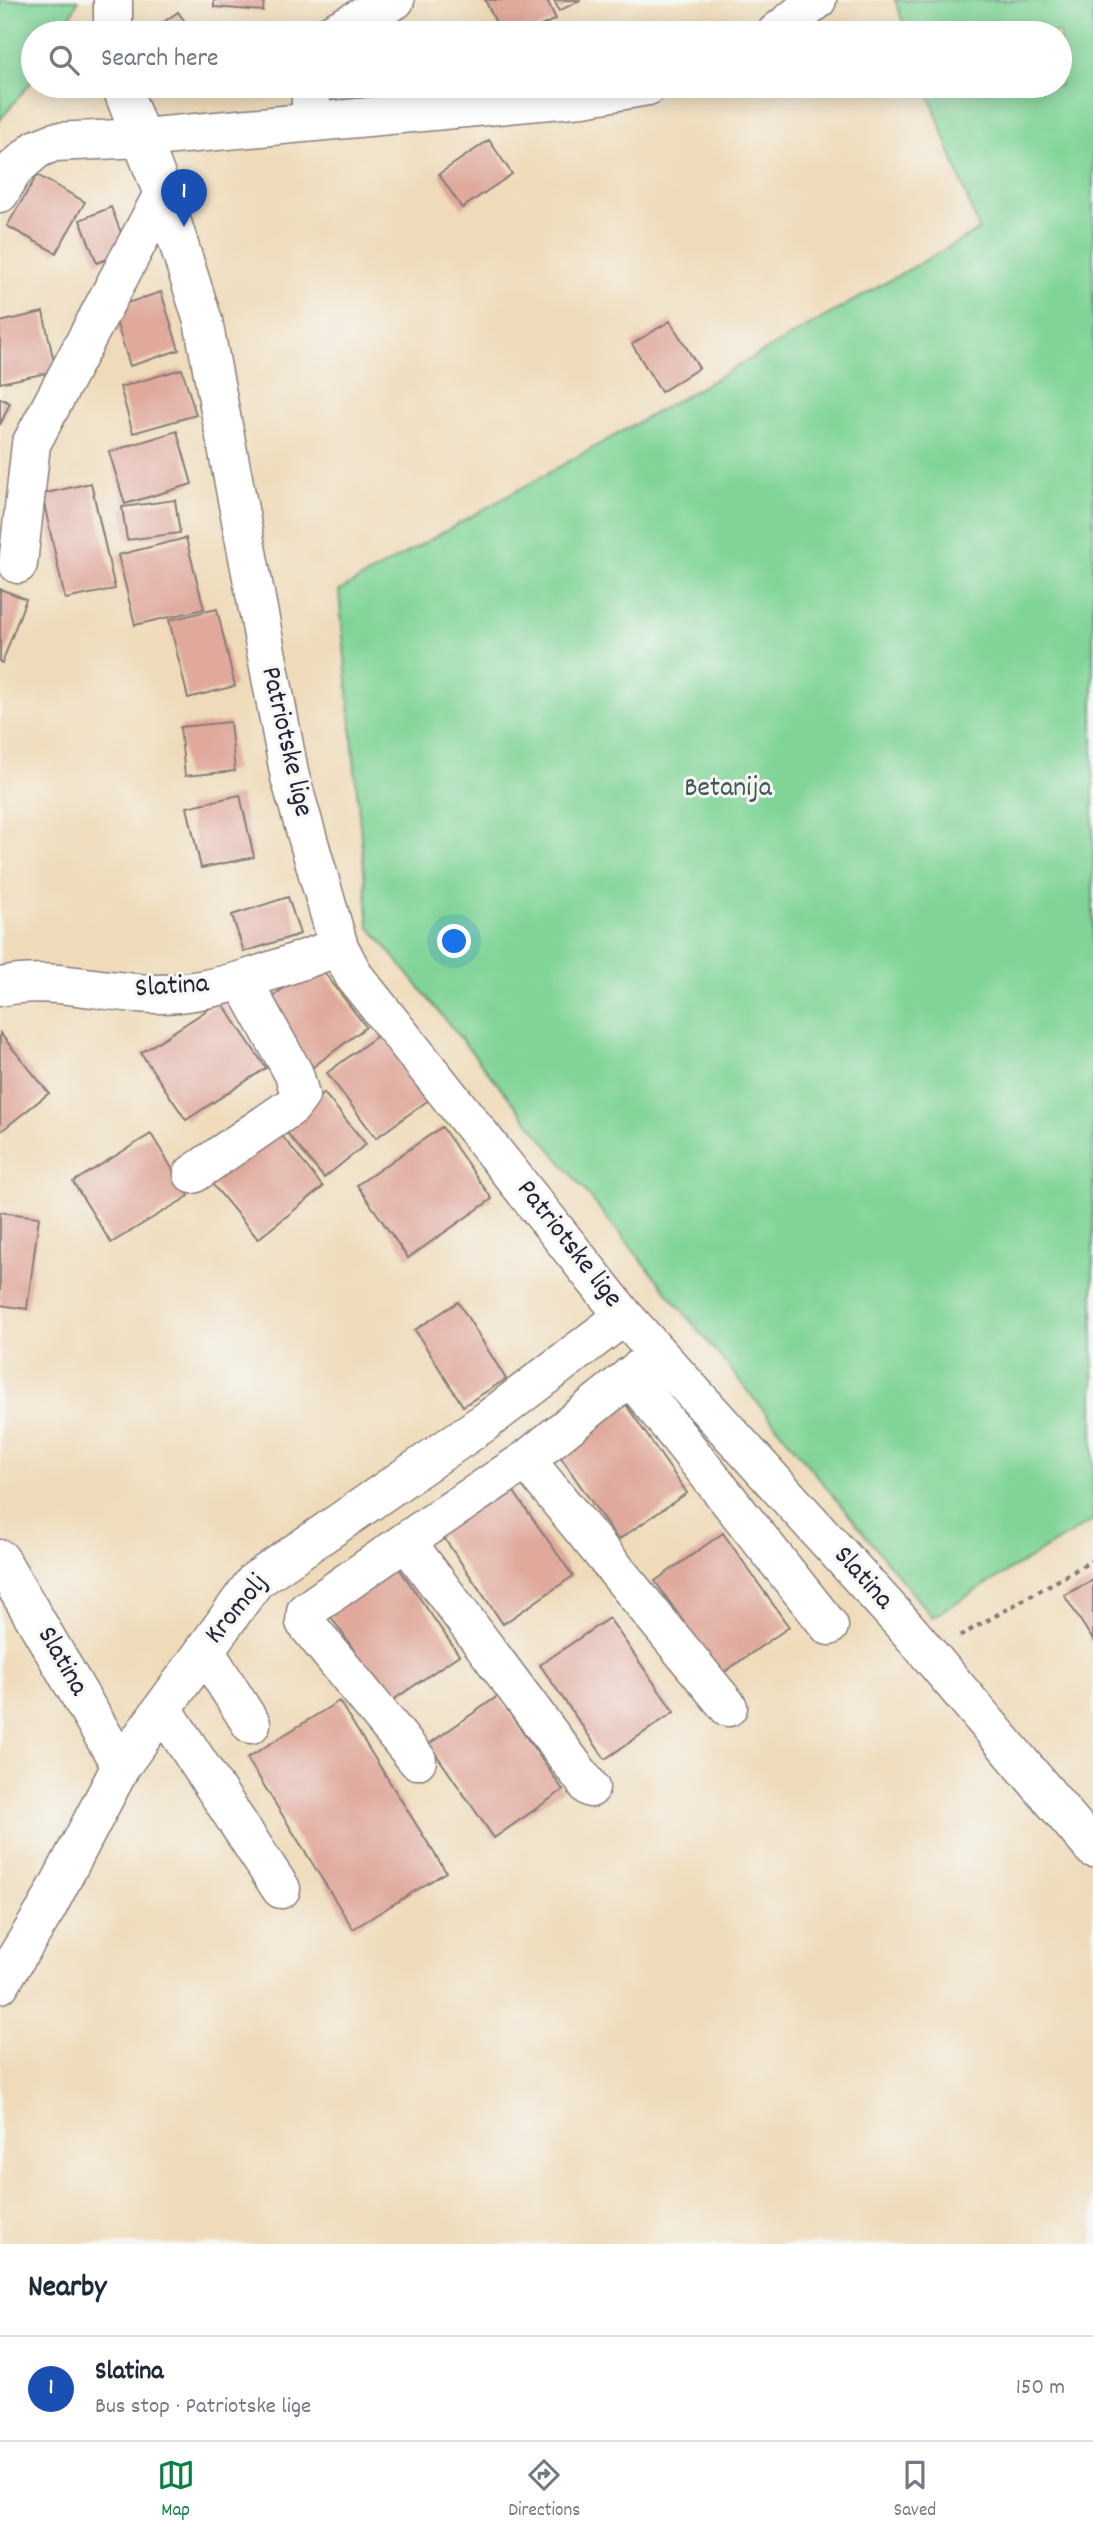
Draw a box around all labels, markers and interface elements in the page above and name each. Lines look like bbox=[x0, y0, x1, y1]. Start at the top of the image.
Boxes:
search box bbox=[21, 21, 1072, 98]
icon: search bbox=[45, 41, 83, 79]
text: Search here bbox=[101, 41, 219, 78]
pin: 1 bbox=[161, 169, 207, 227]
street label: Patriotske lige bbox=[248, 663, 322, 821]
park label: Betanija bbox=[684, 770, 773, 810]
your location bbox=[437, 924, 471, 958]
street label: Slatina bbox=[134, 965, 211, 1011]
street label: Patriotske lige bbox=[505, 1172, 631, 1318]
street label: Slatina bbox=[822, 1538, 902, 1620]
street label: Kromolj bbox=[196, 1566, 280, 1654]
street label: Slatina bbox=[25, 1620, 97, 1705]
text: Nearby bbox=[28, 2268, 106, 2311]
text: Slatina bbox=[95, 2354, 163, 2391]
text: 1 bbox=[48, 2372, 54, 2405]
text: 150 m bbox=[1016, 2372, 1065, 2405]
text: Bus stop · Patriotske lige bbox=[95, 2391, 311, 2424]
tab: Map bbox=[157, 2456, 195, 2525]
tab: Directions bbox=[508, 2456, 580, 2525]
tab: Saved bbox=[894, 2456, 936, 2525]

